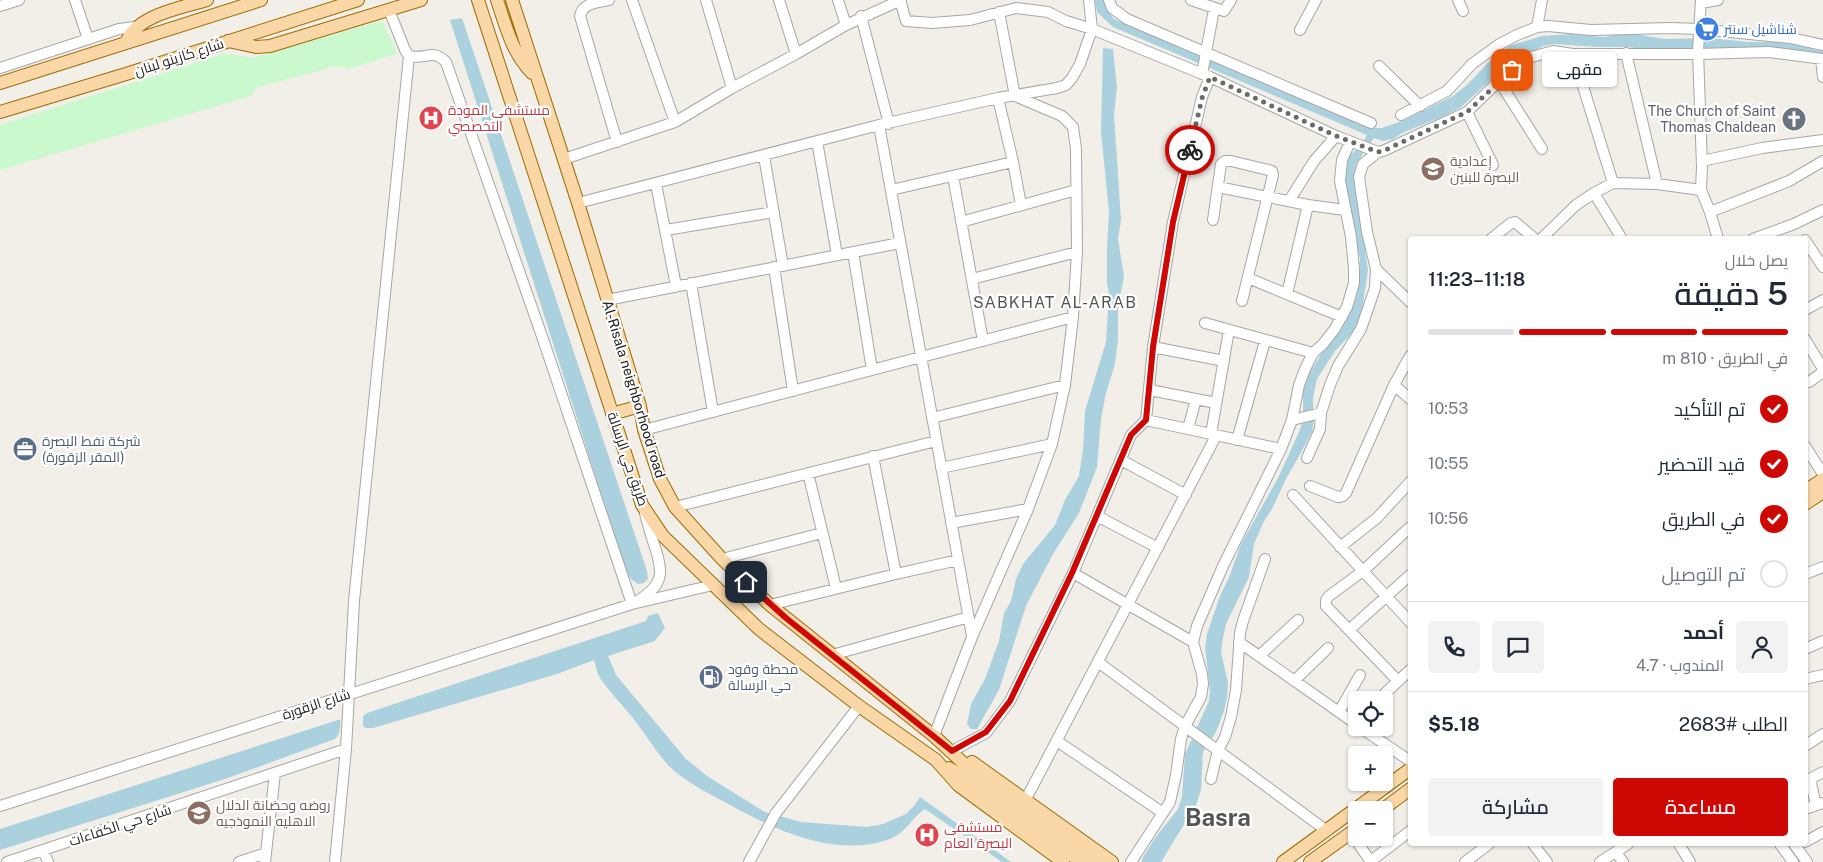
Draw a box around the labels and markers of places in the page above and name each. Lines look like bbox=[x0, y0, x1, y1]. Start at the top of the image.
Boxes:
supermarket icon: شناشيل سنتر bbox=[1694, 16, 1720, 42]
place label: شناشيل سنتر bbox=[1723, 21, 1797, 37]
pin bbox=[1491, 49, 1533, 91]
callout: مقهى bbox=[1542, 52, 1617, 88]
place label: مستشفى المودة التخصصي bbox=[448, 102, 550, 137]
place label: The Church of Saint Thomas Chaldean bbox=[1648, 103, 1776, 135]
hospital icon: مستشفى المودة التخصصي bbox=[418, 105, 444, 131]
church icon: The Church of Saint Thomas Chaldean bbox=[1781, 106, 1807, 132]
place label: إعدادية البصرة للبنين bbox=[1450, 153, 1519, 185]
school or university icon: إعدادية البصرة للبنين bbox=[1420, 156, 1446, 182]
place label: شركة نفط البصرة (المقر الزقورة) bbox=[42, 433, 141, 465]
office icon: شركة نفط البصرة (المقر الزقورة) bbox=[12, 436, 38, 462]
pin bbox=[725, 561, 767, 603]
place label: محطة وقود حي الرسالة bbox=[728, 661, 798, 697]
fuel station icon: محطة وقود حي الرسالة bbox=[698, 664, 724, 690]
place label: روضه وحضانة الدلال الاهليه النموذجيه bbox=[216, 797, 330, 829]
school or university icon: روضه وحضانة الدلال الاهليه النموذجيه bbox=[186, 800, 212, 826]
place label: مستشفى البصرة العام bbox=[944, 819, 1012, 853]
hospital icon: مستشفى البصرة العام bbox=[914, 822, 940, 848]

